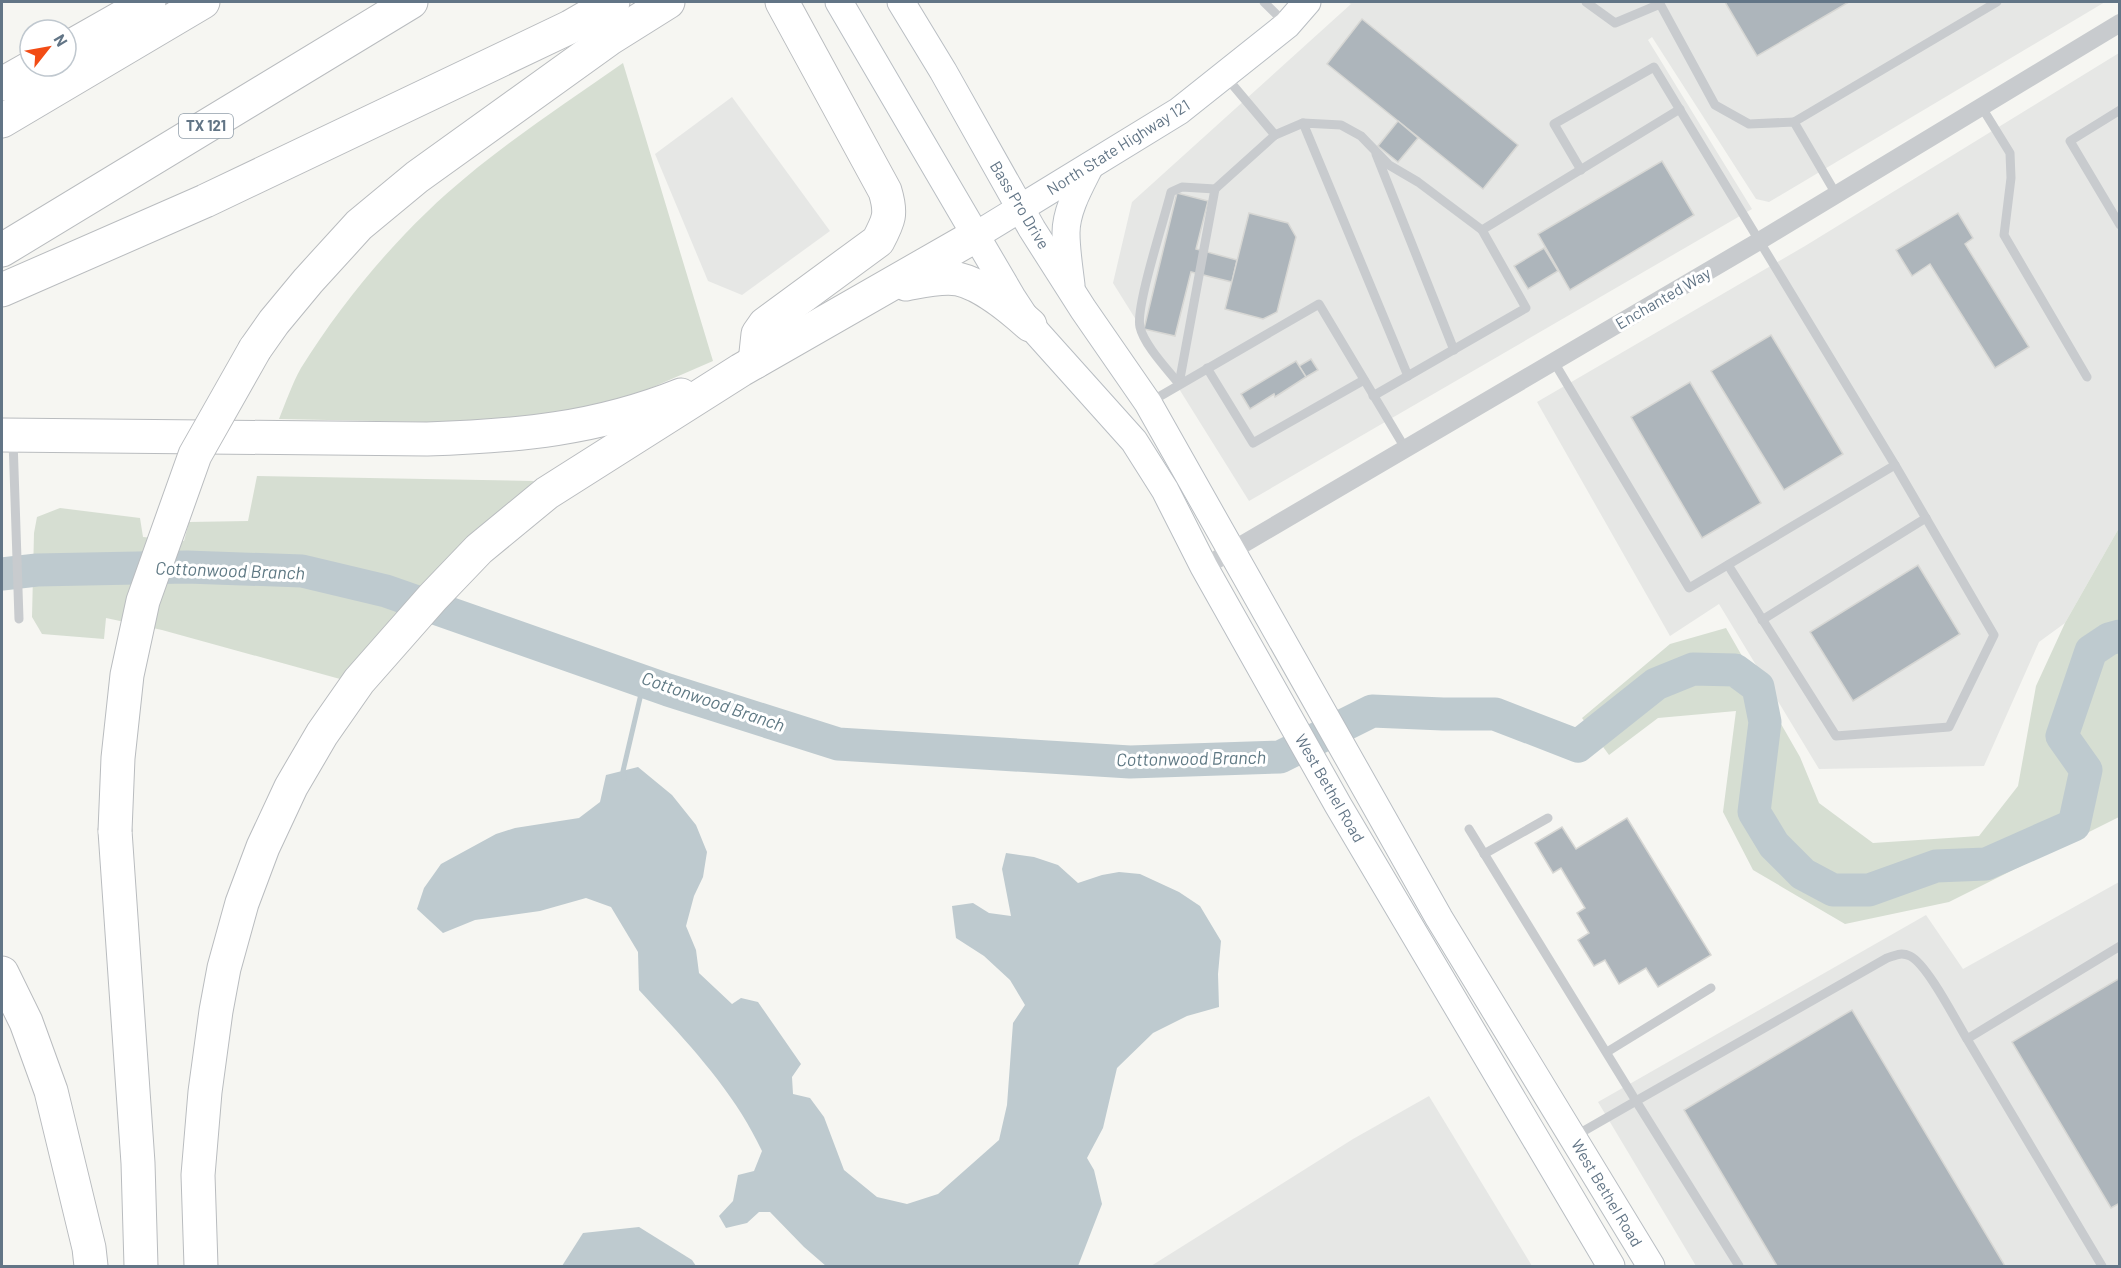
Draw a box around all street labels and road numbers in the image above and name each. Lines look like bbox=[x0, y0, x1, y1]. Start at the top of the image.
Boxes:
street label: North State Highway 121 bbox=[1043, 95, 1193, 198]
road number: TX 121 bbox=[179, 114, 233, 138]
street label: Bass Pro Drive bbox=[987, 157, 1054, 252]
street label: Enchanted Way bbox=[1612, 262, 1714, 332]
street label: West Bethel Road bbox=[1292, 730, 1369, 845]
street label: West Bethel Road bbox=[1568, 1136, 1647, 1250]

